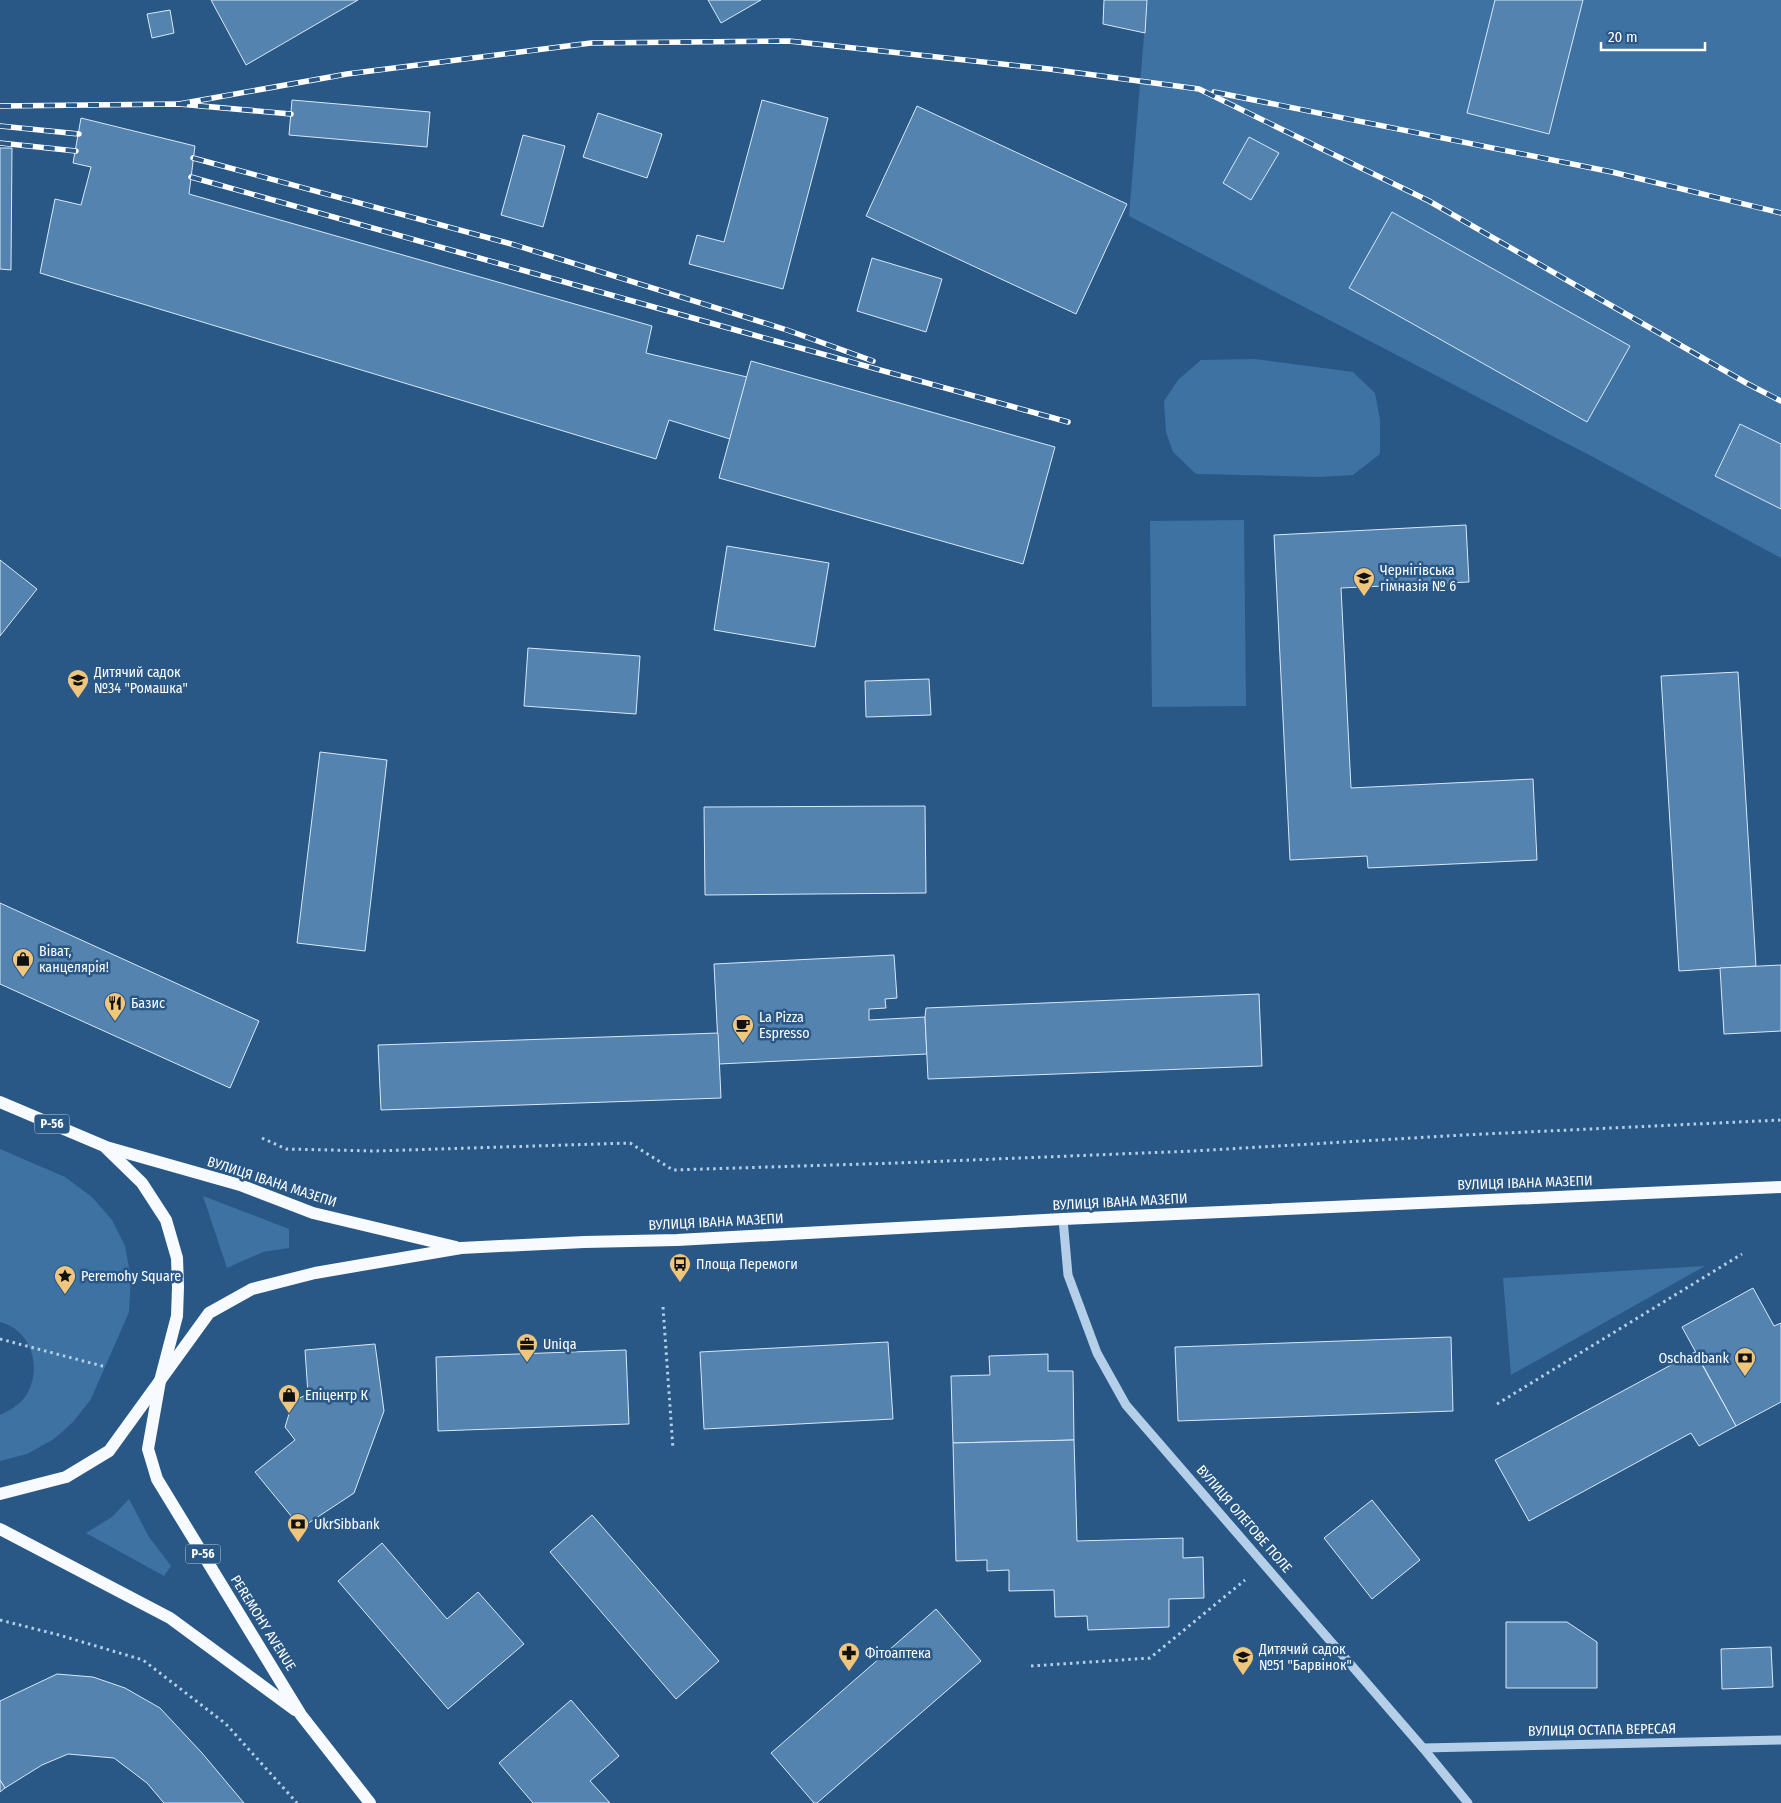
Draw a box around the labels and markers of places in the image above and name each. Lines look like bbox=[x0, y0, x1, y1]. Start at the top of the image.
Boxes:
place label: Чернігівська гімназія № 6 bbox=[1380, 562, 1456, 595]
school or university icon: Чернігівська гімназія № 6 bbox=[1352, 566, 1376, 597]
place label: Дитячий садок №34 "Ромашка" bbox=[93, 664, 188, 697]
school or university icon: Дитячий садок №34 "Ромашка" bbox=[66, 668, 90, 699]
place label: Віват, канцелярія! bbox=[39, 943, 109, 976]
shop icon: Віват, канцелярія! bbox=[11, 947, 35, 978]
restaurant icon: Базис bbox=[103, 991, 127, 1022]
place label: Базис bbox=[131, 995, 165, 1012]
place label: La Pizza Espresso bbox=[759, 1009, 810, 1042]
cafe icon: La Pizza Espresso bbox=[731, 1013, 755, 1044]
bus stop icon: Площа Перемоги bbox=[668, 1252, 692, 1283]
place label: Площа Перемоги bbox=[696, 1256, 798, 1273]
place icon: Peremohy Square bbox=[53, 1264, 77, 1295]
place label: Peremohy Square bbox=[81, 1268, 181, 1285]
office icon: Uniqa bbox=[515, 1332, 539, 1363]
place label: Uniqa bbox=[543, 1336, 577, 1353]
bank icon: Oschadbank bbox=[1733, 1346, 1757, 1377]
place label: Oschadbank bbox=[1658, 1350, 1729, 1367]
shop icon: Епіцентр К bbox=[277, 1383, 301, 1414]
place label: Епіцентр К bbox=[305, 1387, 368, 1404]
bank icon: UkrSibbank bbox=[286, 1512, 310, 1543]
place label: UkrSibbank bbox=[314, 1516, 380, 1533]
pharmacy icon: Фітоаптека bbox=[837, 1641, 861, 1672]
place label: Дитячий садок №51 "Барвінок" bbox=[1258, 1641, 1352, 1674]
place label: Фітоаптека bbox=[865, 1645, 931, 1662]
school or university icon: Дитячий садок №51 "Барвінок" bbox=[1231, 1645, 1255, 1676]

